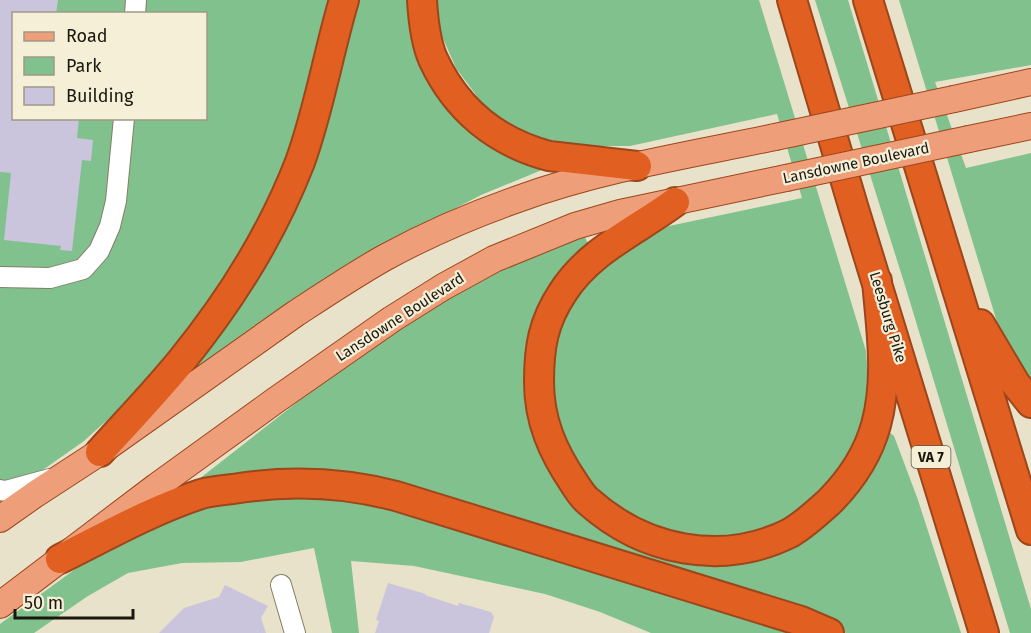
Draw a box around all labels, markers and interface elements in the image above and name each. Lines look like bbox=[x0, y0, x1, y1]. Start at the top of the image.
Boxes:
legend bbox=[12, 12, 207, 120]
text: Road bbox=[66, 25, 108, 47]
text: Park bbox=[66, 55, 102, 77]
text: Building bbox=[66, 85, 134, 107]
street label: Lansdowne Boulevard bbox=[781, 139, 931, 187]
street label: Lansdowne Boulevard bbox=[332, 269, 468, 365]
street label: Leesburg Pike bbox=[866, 269, 910, 365]
road number: VA 7 bbox=[912, 446, 950, 468]
scale bar bbox=[15, 582, 134, 620]
text: 50 m bbox=[24, 592, 63, 614]

